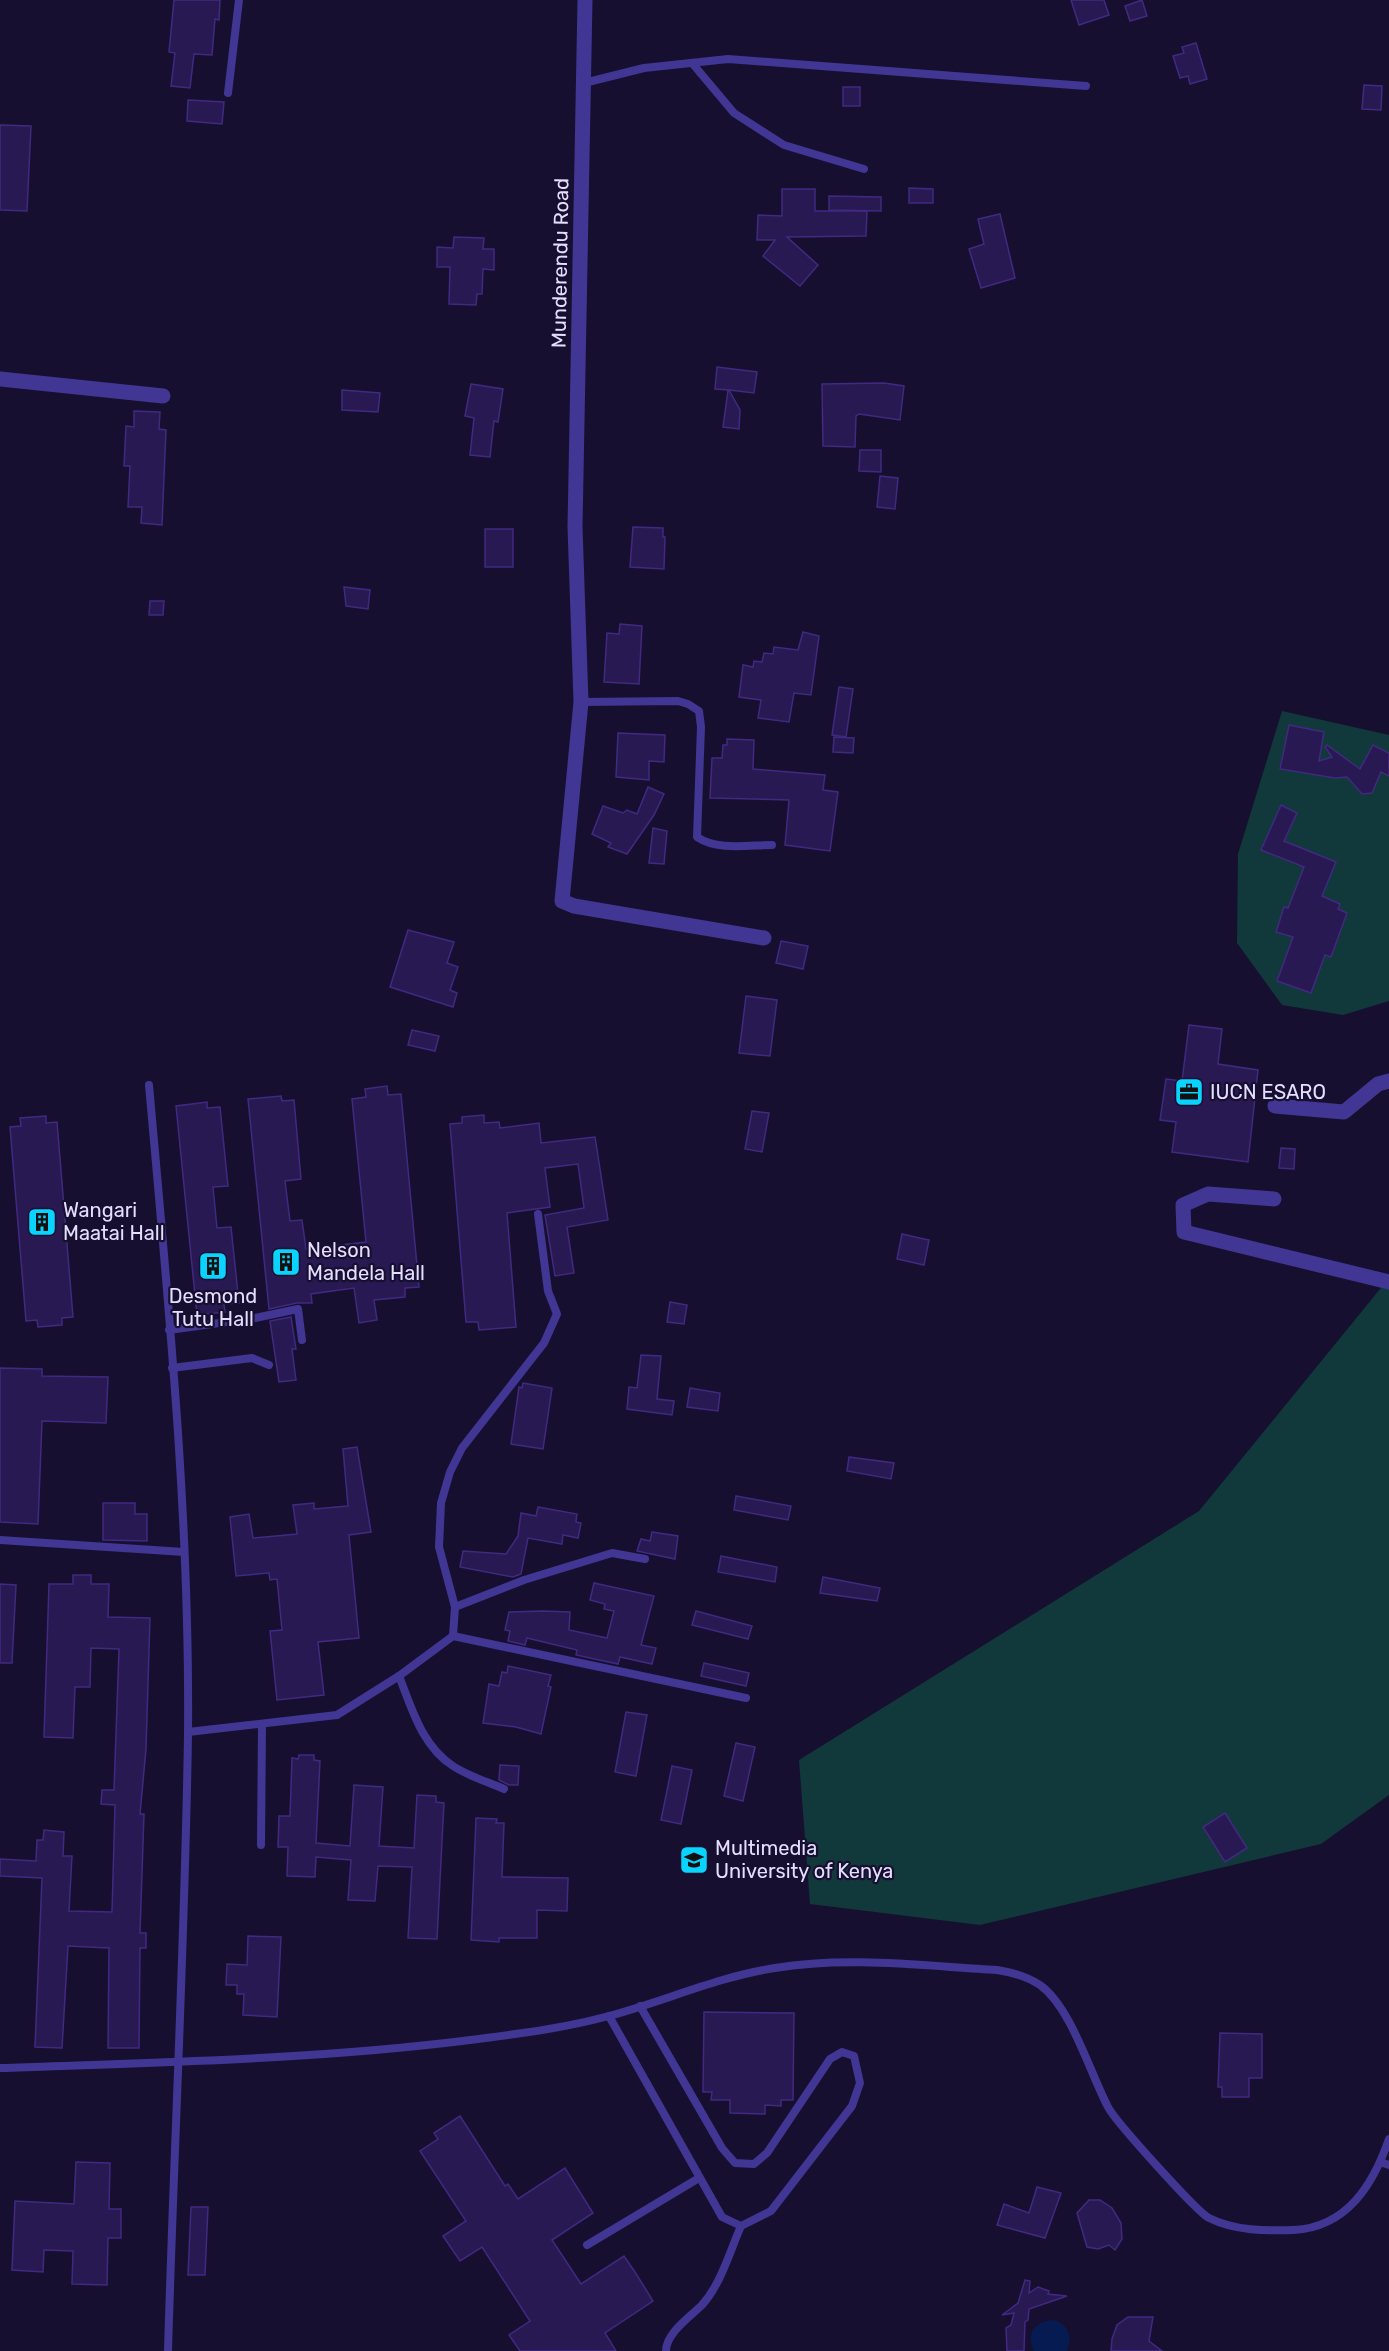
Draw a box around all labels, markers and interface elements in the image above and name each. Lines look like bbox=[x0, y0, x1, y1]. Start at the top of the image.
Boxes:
street label: Munderendu Road bbox=[547, 178, 573, 348]
office icon: IUCN ESARO bbox=[1173, 1076, 1205, 1108]
place label: IUCN ESARO bbox=[1210, 1080, 1326, 1104]
place label: Wangari Maatai Hall bbox=[63, 1198, 165, 1245]
building icon: Wangari Maatai Hall bbox=[26, 1206, 58, 1238]
place label: Nelson Mandela Hall bbox=[307, 1238, 425, 1285]
building icon: Nelson Mandela Hall bbox=[270, 1246, 302, 1278]
building icon: Desmond Tutu Hall bbox=[197, 1250, 229, 1282]
place label: Desmond Tutu Hall bbox=[169, 1284, 257, 1331]
place label: Multimedia University of Kenya bbox=[715, 1836, 893, 1883]
school or university icon: Multimedia University of Kenya bbox=[678, 1844, 710, 1876]

